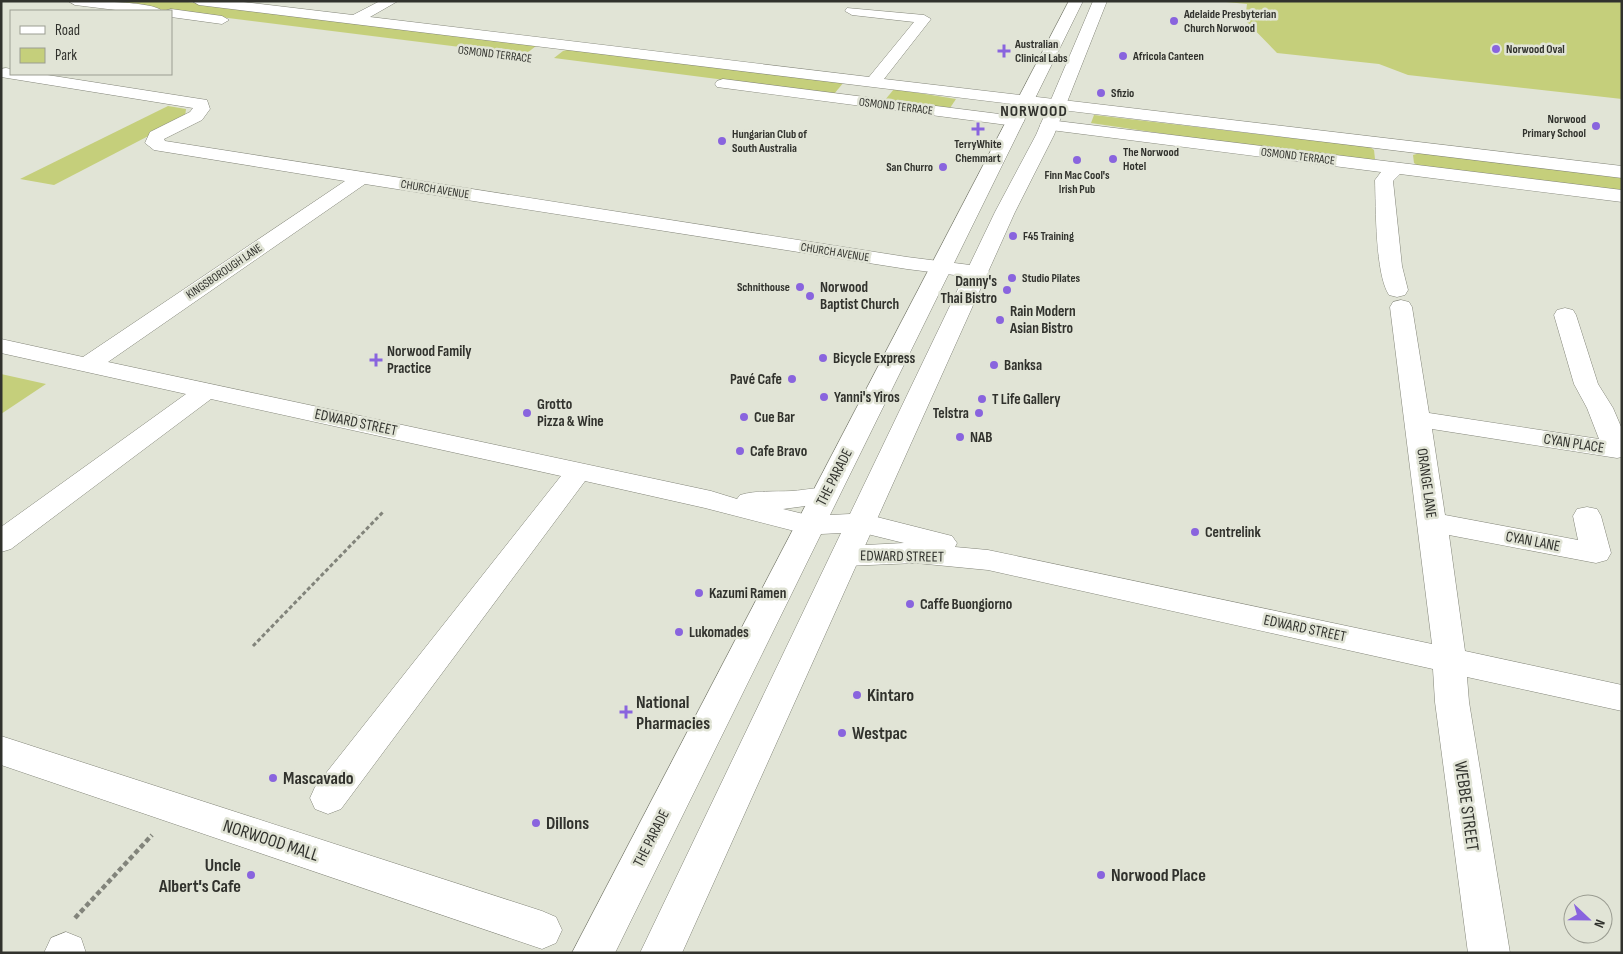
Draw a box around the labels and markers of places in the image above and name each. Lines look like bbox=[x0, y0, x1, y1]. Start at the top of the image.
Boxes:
place label: Adelaide Presbyterian Church Norwood bbox=[1183, 7, 1276, 36]
marker: Adelaide Presbyterian Church Norwood bbox=[1168, 15, 1180, 27]
place label: Australian Clinical Labs bbox=[1014, 37, 1068, 66]
place label: Norwood Oval bbox=[1506, 42, 1565, 57]
marker: Norwood Oval bbox=[1490, 43, 1502, 55]
marker: Australian Clinical Labs bbox=[997, 44, 1011, 58]
place label: Africola Canteen bbox=[1132, 49, 1204, 64]
marker: Africola Canteen bbox=[1117, 50, 1129, 62]
place label: Sfizio bbox=[1111, 86, 1134, 101]
marker: Sfizio bbox=[1095, 87, 1107, 99]
place label: Norwood Primary School bbox=[1522, 112, 1586, 141]
marker: Norwood Primary School bbox=[1590, 120, 1602, 132]
marker: TerryWhite Chemmart bbox=[972, 123, 984, 135]
place label: Hungarian Club of South Australia bbox=[732, 127, 807, 156]
marker: Hungarian Club of South Australia bbox=[716, 135, 728, 147]
place label: TerryWhite Chemmart bbox=[954, 137, 1002, 166]
place label: The Norwood Hotel bbox=[1123, 145, 1179, 174]
marker: The Norwood Hotel bbox=[1107, 153, 1119, 165]
marker: Finn Mac Cool's Irish Pub bbox=[1071, 154, 1083, 166]
place label: San Churro bbox=[886, 160, 933, 175]
marker: San Churro bbox=[937, 161, 949, 173]
place label: Finn Mac Cool's Irish Pub bbox=[1044, 168, 1110, 197]
place label: F45 Training bbox=[1023, 229, 1074, 244]
marker: F45 Training bbox=[1007, 230, 1019, 242]
place label: Studio Pilates bbox=[1022, 271, 1081, 286]
place label: Danny's Thai Bistro bbox=[941, 272, 997, 308]
marker: Studio Pilates bbox=[1006, 272, 1018, 284]
place label: Norwood Baptist Church bbox=[820, 278, 899, 314]
place label: Schnithouse bbox=[737, 280, 790, 295]
marker: Schnithouse bbox=[794, 281, 806, 293]
marker: Danny's Thai Bistro bbox=[1001, 284, 1013, 296]
marker: Norwood Baptist Church bbox=[804, 290, 816, 302]
place label: Rain Modern Asian Bistro bbox=[1009, 302, 1076, 338]
marker: Rain Modern Asian Bistro bbox=[994, 314, 1006, 326]
place label: Norwood Family Practice bbox=[387, 342, 472, 378]
place label: Bicycle Express bbox=[833, 349, 915, 368]
marker: Bicycle Express bbox=[817, 352, 829, 364]
marker: Norwood Family Practice bbox=[369, 353, 383, 367]
place label: Banksa bbox=[1004, 356, 1042, 375]
marker: Banksa bbox=[988, 359, 1000, 371]
place label: Pavé Cafe bbox=[730, 370, 782, 389]
marker: Pavé Cafe bbox=[786, 373, 798, 385]
place label: Yanni's Yiros bbox=[834, 388, 900, 407]
place label: T Life Gallery bbox=[992, 390, 1061, 409]
marker: Yanni's Yiros bbox=[818, 391, 830, 403]
marker: T Life Gallery bbox=[976, 393, 988, 405]
place label: Grotto Pizza & Wine bbox=[537, 395, 604, 431]
place label: Telstra bbox=[933, 404, 969, 423]
marker: Grotto Pizza & Wine bbox=[521, 407, 533, 419]
marker: Telstra bbox=[973, 407, 985, 419]
place label: Cue Bar bbox=[754, 408, 795, 427]
marker: Cue Bar bbox=[738, 411, 750, 423]
place label: NAB bbox=[970, 428, 992, 447]
marker: NAB bbox=[954, 431, 966, 443]
place label: Cafe Bravo bbox=[750, 442, 807, 461]
marker: Cafe Bravo bbox=[734, 445, 746, 457]
place label: Centrelink bbox=[1205, 523, 1262, 542]
marker: Centrelink bbox=[1189, 526, 1201, 538]
place label: Kazumi Ramen bbox=[709, 584, 786, 603]
marker: Kazumi Ramen bbox=[693, 587, 705, 599]
place label: Caffe Buongiorno bbox=[920, 595, 1012, 614]
marker: Caffe Buongiorno bbox=[904, 598, 916, 610]
place label: Lukomades bbox=[689, 623, 749, 642]
marker: Lukomades bbox=[673, 626, 685, 638]
place label: Kintaro bbox=[867, 685, 914, 706]
marker: Kintaro bbox=[851, 689, 863, 701]
place label: National Pharmacies bbox=[636, 692, 710, 734]
marker: National Pharmacies bbox=[620, 706, 632, 718]
place label: Westpac bbox=[852, 723, 907, 744]
marker: Westpac bbox=[836, 727, 848, 739]
place label: Mascavado bbox=[283, 768, 354, 789]
marker: Mascavado bbox=[267, 772, 279, 784]
place label: Dillons bbox=[546, 813, 589, 834]
marker: Dillons bbox=[530, 817, 542, 829]
place label: Uncle Albert's Cafe bbox=[158, 855, 241, 897]
place label: Norwood Place bbox=[1111, 865, 1206, 886]
marker: Uncle Albert's Cafe bbox=[245, 869, 257, 881]
marker: Norwood Place bbox=[1095, 869, 1107, 881]

